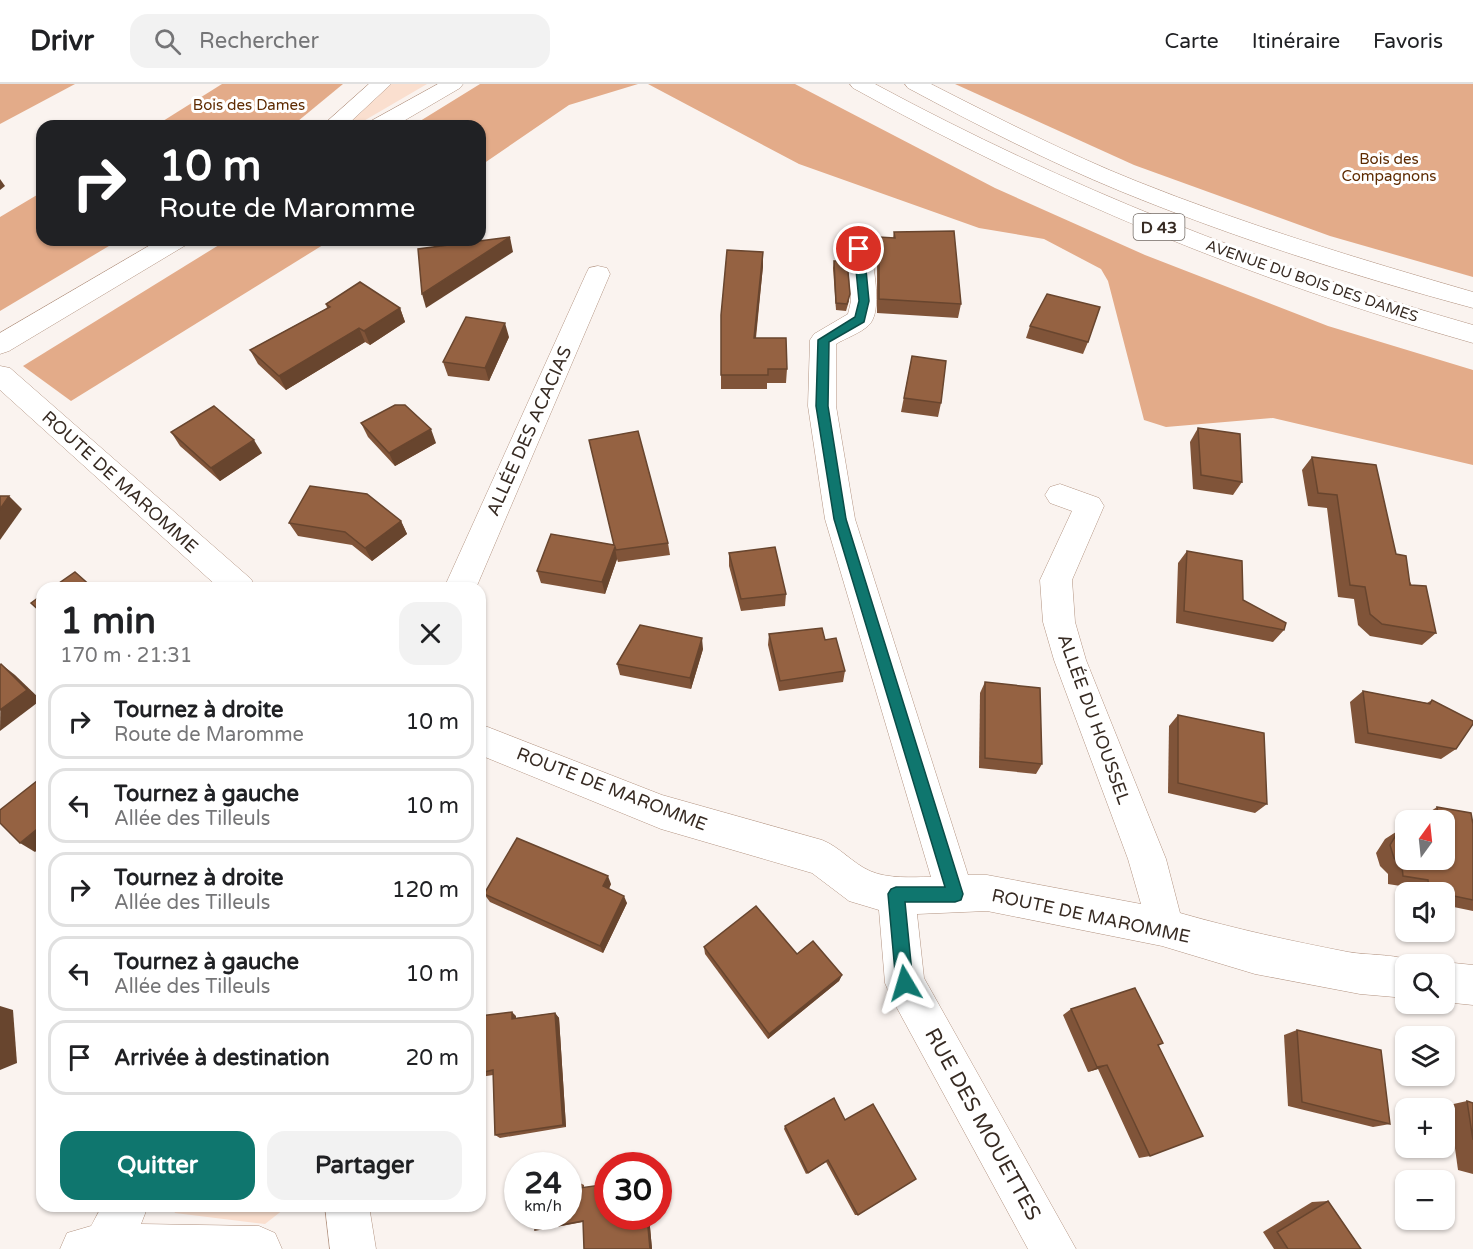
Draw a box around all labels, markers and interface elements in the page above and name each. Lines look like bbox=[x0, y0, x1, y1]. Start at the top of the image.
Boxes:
search box bbox=[130, 14, 550, 68]
text: Drivr bbox=[30, 24, 94, 58]
icon: search bbox=[151, 25, 184, 58]
text: Rechercher bbox=[199, 28, 319, 54]
text: Carte bbox=[1165, 29, 1219, 54]
text: Itinéraire bbox=[1252, 29, 1340, 54]
text: Favoris bbox=[1373, 29, 1443, 54]
park label: Bois des Dames bbox=[193, 96, 305, 114]
text: 10 m bbox=[159, 141, 261, 192]
icon: right bbox=[60, 144, 138, 222]
park label: Bois des Compagnons bbox=[1341, 150, 1437, 185]
text: Route de Maromme bbox=[159, 192, 415, 225]
road number: D 43 bbox=[1134, 214, 1184, 240]
pin bbox=[833, 223, 884, 274]
icon: arrive bbox=[842, 232, 875, 265]
street label: AVENUE DU BOIS DES DAMES bbox=[1203, 236, 1421, 326]
street label: ALLÉE DES ACACIAS bbox=[482, 343, 576, 519]
street label: ROUTE DE MAROMME bbox=[37, 406, 203, 558]
text: 1 min bbox=[60, 600, 156, 643]
button: close bbox=[399, 602, 462, 665]
street label: ALLÉE DU HOUSSEL bbox=[1053, 631, 1135, 808]
text: 170 m · 21:31 bbox=[60, 644, 192, 668]
text: Tournez à droite bbox=[114, 697, 283, 723]
icon: right bbox=[63, 705, 96, 738]
text: 10 m bbox=[405, 709, 459, 735]
text: Route de Maromme bbox=[114, 723, 304, 747]
street label: ROUTE DE MAROMME bbox=[514, 742, 710, 836]
text: Tournez à gauche bbox=[114, 781, 299, 807]
icon: left bbox=[63, 789, 96, 822]
text: 10 m bbox=[405, 793, 459, 819]
text: Allée des Tilleuls bbox=[114, 807, 270, 831]
north arrow bbox=[1395, 810, 1455, 870]
map controls bbox=[1395, 810, 1455, 1230]
text: Tournez à droite bbox=[114, 865, 283, 891]
icon: right bbox=[63, 873, 96, 906]
text: 120 m bbox=[392, 877, 459, 903]
button: sound bbox=[1395, 882, 1455, 942]
street label: ROUTE DE MAROMME bbox=[990, 884, 1192, 948]
text: Allée des Tilleuls bbox=[114, 891, 270, 915]
text: Tournez à gauche bbox=[114, 949, 299, 975]
position arrow bbox=[873, 951, 937, 1015]
button: search bbox=[1395, 954, 1455, 1014]
icon: left bbox=[63, 957, 96, 990]
text: 10 m bbox=[405, 961, 459, 987]
text: Allée des Tilleuls bbox=[114, 975, 270, 999]
street label: RUE DES MOUETTES bbox=[919, 1024, 1046, 1225]
button: layers bbox=[1395, 1026, 1455, 1086]
icon: arrive bbox=[63, 1041, 96, 1074]
text: Arrivée à destination bbox=[114, 1045, 330, 1071]
text: 20 m bbox=[405, 1045, 459, 1071]
button: + bbox=[1395, 1098, 1455, 1158]
button: Quitter bbox=[60, 1131, 255, 1200]
button: Partager bbox=[267, 1131, 462, 1200]
speed limit sign: 30 bbox=[594, 1152, 672, 1230]
text: 24 bbox=[524, 1165, 562, 1202]
button: − bbox=[1395, 1170, 1455, 1230]
text: km/h bbox=[524, 1197, 562, 1215]

